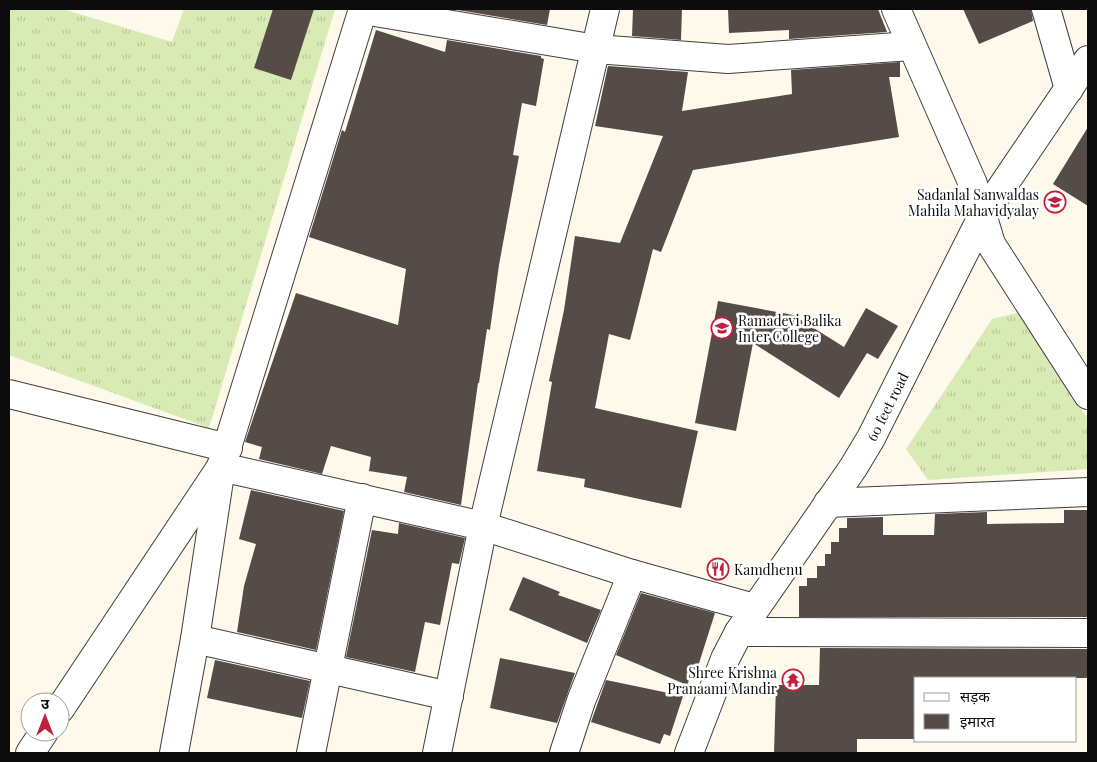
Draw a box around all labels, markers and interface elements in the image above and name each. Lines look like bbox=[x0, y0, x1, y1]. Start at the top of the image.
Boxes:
place label: Sadanlal Sanwaldas Mahila Mahavidyalay bbox=[908, 185, 1039, 220]
school or university icon: Sadanlal Sanwaldas Mahila Mahavidyalay bbox=[1043, 190, 1067, 214]
place label: Ramadevi Balika Inter College bbox=[738, 311, 841, 346]
school or university icon: Ramadevi Balika Inter College bbox=[710, 316, 734, 340]
street label: 60 feet road bbox=[862, 369, 912, 444]
restaurant icon: Kamdhenu bbox=[706, 557, 730, 581]
place label: Kamdhenu bbox=[734, 560, 803, 579]
place label: Shree Krishna Pranaami Mandir bbox=[667, 663, 778, 698]
temple icon: Shree Krishna Pranaami Mandir bbox=[781, 668, 805, 692]
legend bbox=[914, 677, 1077, 742]
text: सड़क bbox=[960, 686, 990, 706]
north arrow bbox=[20, 692, 70, 742]
text: उ bbox=[41, 694, 50, 713]
text: इमारत bbox=[960, 711, 995, 731]

